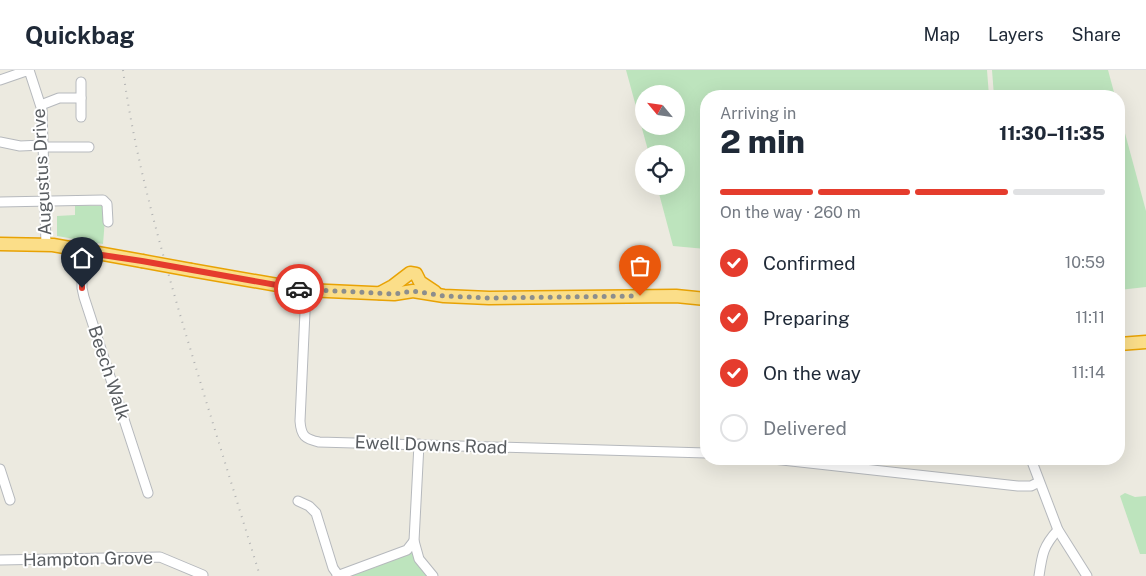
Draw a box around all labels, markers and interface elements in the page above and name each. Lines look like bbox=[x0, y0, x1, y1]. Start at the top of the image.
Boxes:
text: Quickbag bbox=[25, 21, 135, 49]
text: Map bbox=[924, 24, 960, 45]
text: Layers bbox=[988, 24, 1044, 45]
text: Share bbox=[1072, 24, 1121, 45]
north arrow bbox=[635, 85, 685, 135]
map controls bbox=[635, 85, 685, 195]
text: Arriving in bbox=[720, 104, 796, 123]
street label: Augustus Drive bbox=[28, 108, 55, 236]
text: 11:30–11:35 bbox=[999, 122, 1105, 144]
text: 2 min bbox=[720, 123, 805, 160]
button: locate bbox=[635, 145, 685, 195]
text: On the way · 260 m bbox=[720, 203, 861, 222]
pin bbox=[61, 237, 103, 288]
icon: home bbox=[68, 244, 96, 272]
pin bbox=[619, 245, 661, 296]
icon: check bbox=[720, 249, 748, 277]
icon: bag bbox=[626, 252, 654, 280]
text: Confirmed bbox=[763, 252, 856, 274]
text: 10:59 bbox=[1065, 253, 1105, 272]
courier bbox=[274, 264, 324, 314]
icon: car bbox=[285, 275, 313, 303]
icon: check bbox=[720, 304, 748, 332]
text: Preparing bbox=[763, 307, 850, 329]
text: 11:11 bbox=[1075, 308, 1105, 327]
street label: Beech Walk bbox=[84, 323, 135, 423]
icon: check bbox=[720, 359, 748, 387]
text: On the way bbox=[763, 362, 861, 384]
text: 11:14 bbox=[1072, 363, 1105, 382]
text: Delivered bbox=[763, 417, 847, 439]
street label: Ewell Downs Road bbox=[354, 431, 508, 458]
street label: Hampton Grove bbox=[23, 547, 153, 570]

